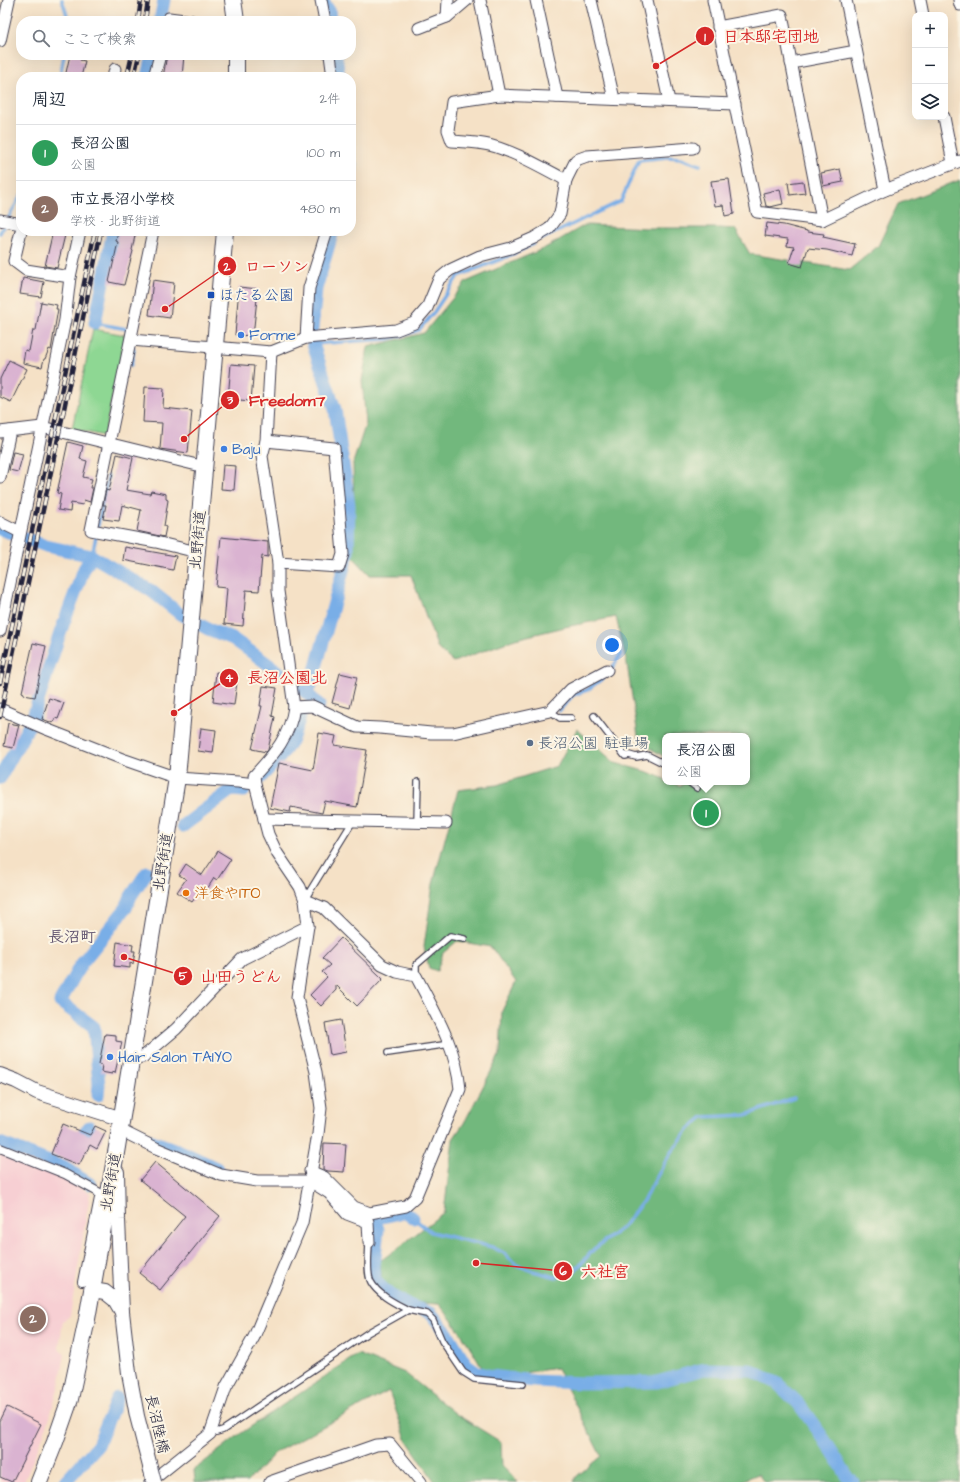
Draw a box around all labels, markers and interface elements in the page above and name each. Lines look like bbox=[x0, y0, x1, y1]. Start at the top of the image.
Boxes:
map controls bbox=[912, 12, 948, 120]
button: + bbox=[912, 12, 948, 48]
search box bbox=[16, 16, 356, 60]
callout: 日本邸宅団地 bbox=[695, 22, 827, 50]
text: 日本邸宅団地 bbox=[723, 26, 819, 48]
icon: search bbox=[30, 27, 52, 49]
text: ここで検索 bbox=[62, 29, 137, 50]
text: 1 bbox=[704, 29, 706, 46]
button: − bbox=[912, 48, 948, 84]
button: layers bbox=[912, 84, 948, 120]
text: 周辺 bbox=[32, 88, 66, 112]
text: 2件 bbox=[320, 90, 340, 108]
text: 長沼公園 bbox=[70, 133, 130, 154]
text: 1 bbox=[44, 144, 46, 162]
text: 100 m bbox=[307, 144, 340, 162]
text: 公園 bbox=[70, 156, 96, 174]
text: 市立長沼小学校 bbox=[70, 189, 175, 210]
text: 2 bbox=[41, 200, 49, 218]
text: 480 m bbox=[299, 200, 340, 218]
text: 学校 · 北野街道 bbox=[70, 212, 160, 230]
callout: ローソン bbox=[217, 252, 317, 280]
text: ローソン bbox=[245, 256, 309, 278]
text: 2 bbox=[223, 259, 231, 276]
place label: ほたる公園 bbox=[219, 285, 294, 306]
marker: ほたる公園 bbox=[206, 290, 216, 300]
place label: Forme bbox=[249, 325, 296, 346]
marker: Forme bbox=[236, 330, 246, 340]
callout: Freedom7 bbox=[220, 386, 333, 414]
text: Freedom7 bbox=[249, 390, 326, 412]
text: 3 bbox=[226, 392, 234, 409]
place label: Baju bbox=[232, 439, 261, 460]
marker: Baju bbox=[219, 444, 229, 454]
street label: 北野街道 bbox=[185, 509, 211, 571]
your location bbox=[602, 635, 622, 655]
callout: 長沼公園北 bbox=[219, 664, 335, 692]
text: 長沼公園北 bbox=[247, 667, 327, 689]
text: 4 bbox=[225, 670, 234, 687]
place label: 長沼公園 駐車場 bbox=[538, 733, 649, 754]
popup bbox=[662, 733, 750, 785]
marker: 長沼公園 駐車場 bbox=[525, 738, 535, 748]
text: 長沼公園 bbox=[676, 740, 736, 761]
text: 公園 bbox=[676, 763, 702, 781]
pin: 1 bbox=[693, 798, 719, 828]
street label: 北野街道 bbox=[148, 831, 178, 893]
place label: 洋食やITO bbox=[194, 883, 261, 904]
marker: 洋食やITO bbox=[181, 888, 191, 898]
district label: 長沼町 bbox=[48, 926, 96, 948]
callout: 山田うどん bbox=[173, 962, 289, 990]
text: 山田うどん bbox=[201, 966, 281, 988]
text: 5 bbox=[179, 968, 188, 985]
place label: Hair Salon TAIYO bbox=[118, 1047, 232, 1068]
marker: Hair Salon TAIYO bbox=[105, 1052, 115, 1062]
street label: 北野街道 bbox=[95, 1151, 127, 1213]
callout: 六社宮 bbox=[553, 1257, 637, 1285]
text: 六社宮 bbox=[581, 1261, 629, 1283]
text: 6 bbox=[559, 1263, 567, 1280]
pin: 2 bbox=[20, 1304, 46, 1334]
street label: 長沼陸橋 bbox=[140, 1392, 174, 1456]

